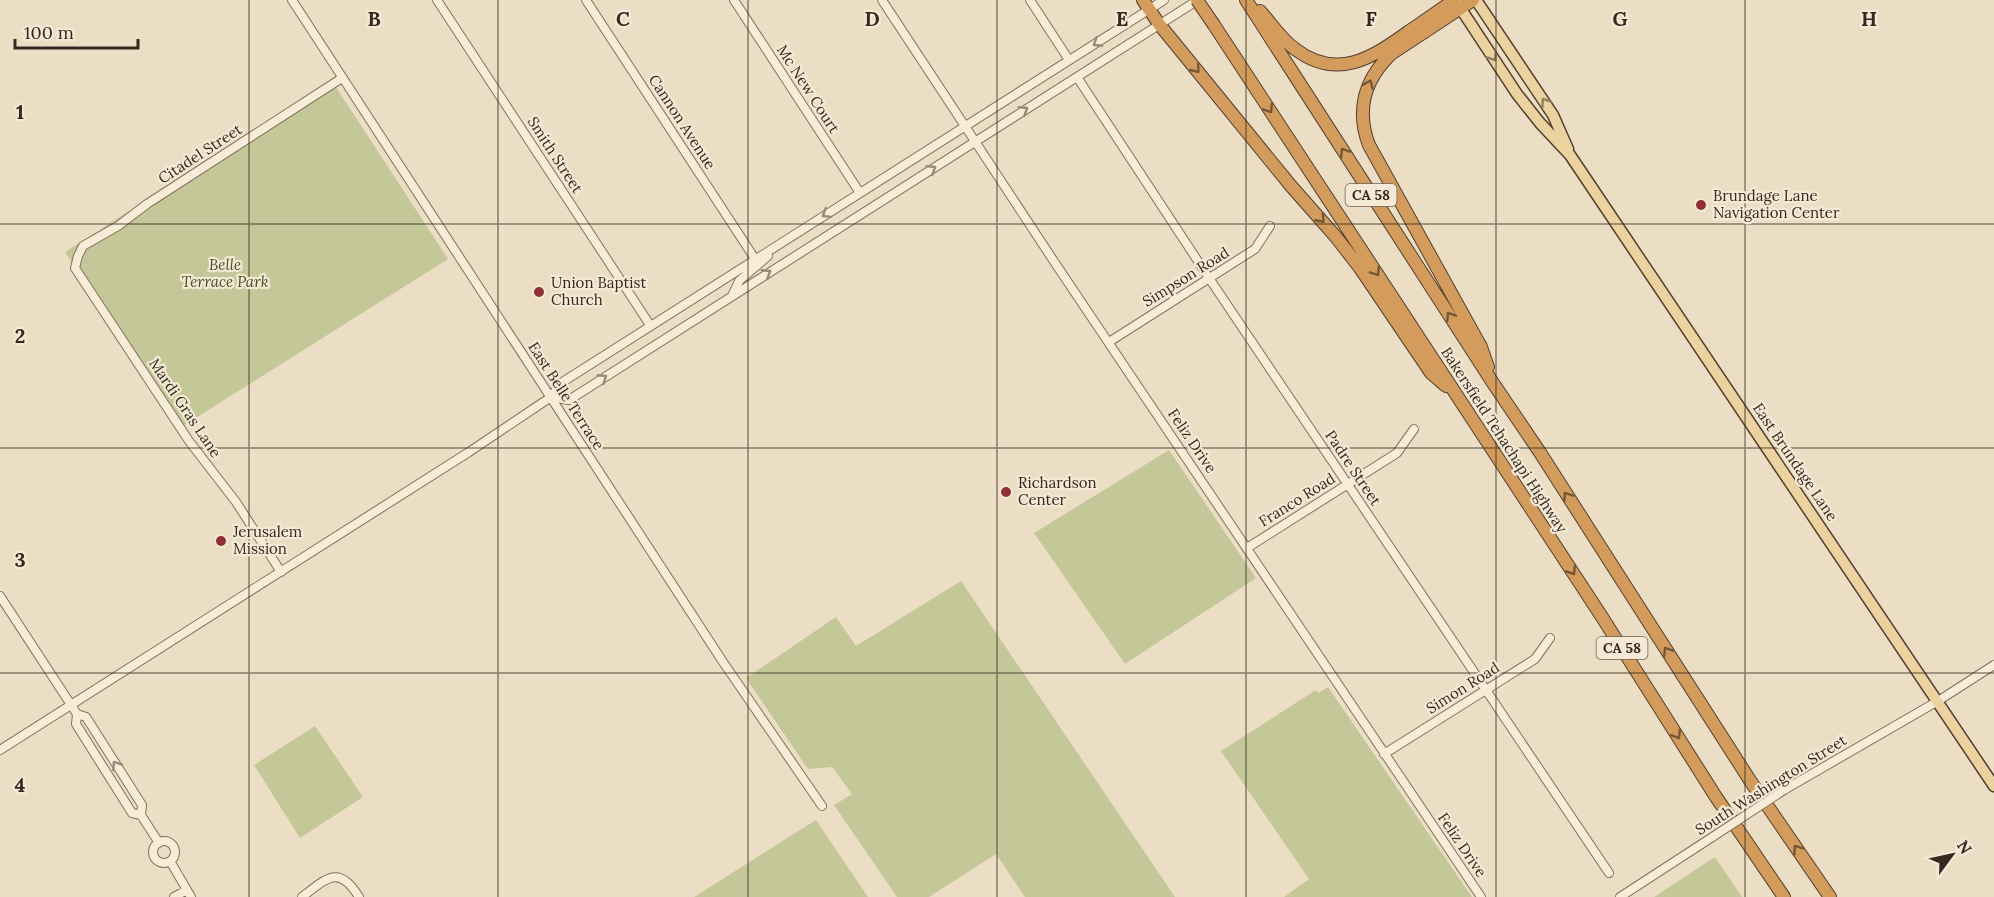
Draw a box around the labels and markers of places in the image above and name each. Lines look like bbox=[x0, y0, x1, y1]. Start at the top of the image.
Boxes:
place label: Brundage Lane Navigation Center bbox=[1713, 186, 1840, 222]
marker: Brundage Lane Navigation Center bbox=[1694, 198, 1708, 212]
place label: Union Baptist Church bbox=[551, 273, 646, 309]
marker: Union Baptist Church bbox=[532, 285, 546, 299]
place label: Richardson Center bbox=[1018, 473, 1097, 509]
marker: Richardson Center bbox=[999, 485, 1013, 499]
place label: Jerusalem Mission bbox=[232, 522, 302, 558]
marker: Jerusalem Mission bbox=[214, 534, 228, 548]

